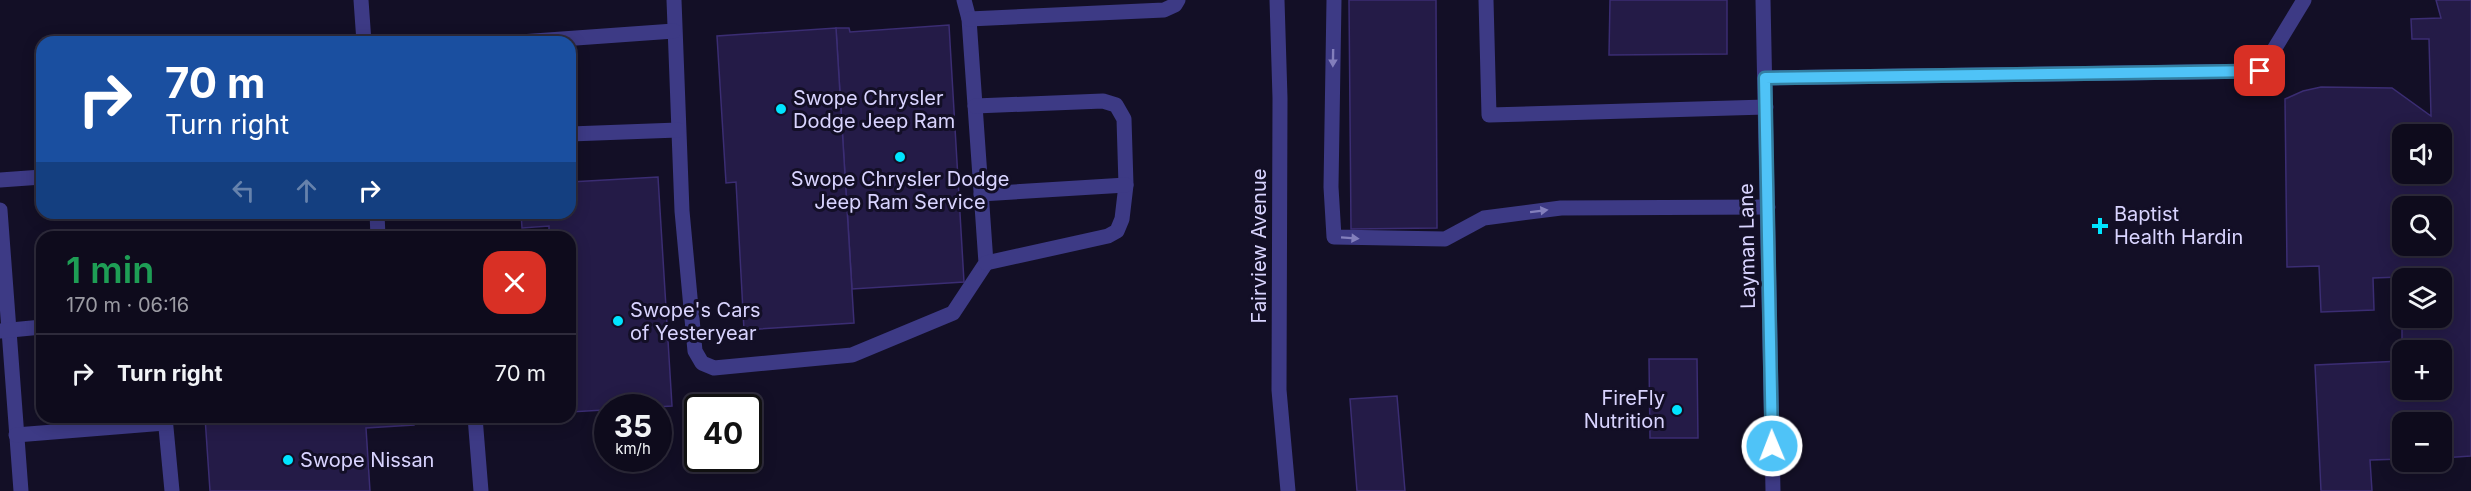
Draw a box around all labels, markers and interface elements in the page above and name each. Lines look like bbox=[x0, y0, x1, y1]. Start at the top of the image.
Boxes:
pin bbox=[2234, 45, 2285, 96]
one-way arrow bbox=[1328, 49, 1338, 68]
icon: arrive bbox=[2243, 54, 2276, 87]
text: 70 m bbox=[165, 57, 265, 108]
icon: right bbox=[66, 60, 144, 138]
place label: Swope Chrysler Dodge Jeep Ram bbox=[793, 86, 955, 133]
marker: Swope Chrysler Dodge Jeep Ram bbox=[774, 102, 788, 116]
text: Turn right bbox=[165, 108, 289, 141]
map controls bbox=[2392, 124, 2452, 472]
button: sound bbox=[2392, 124, 2452, 184]
marker: Swope Chrysler Dodge Jeep Ram Service bbox=[893, 150, 907, 164]
place label: Swope Chrysler Dodge Jeep Ram Service bbox=[791, 167, 1009, 214]
street label: Fairview Avenue bbox=[1247, 169, 1271, 323]
icon: left bbox=[227, 174, 260, 207]
icon: ahead bbox=[290, 174, 323, 207]
icon: right bbox=[353, 174, 386, 207]
street label: Layman Lane bbox=[1734, 183, 1760, 309]
button: search bbox=[2392, 196, 2452, 256]
place label: Baptist Health Hardin bbox=[2114, 202, 2243, 249]
one-way arrow bbox=[1530, 206, 1549, 216]
marker: Baptist Health Hardin bbox=[2091, 217, 2109, 235]
one-way arrow bbox=[1340, 234, 1359, 243]
text: 1 min bbox=[66, 248, 154, 292]
button: close bbox=[483, 251, 546, 314]
button: layers bbox=[2392, 268, 2452, 328]
text: 170 m · 06:16 bbox=[66, 293, 189, 317]
place label: Swope's Cars of Yesteryear bbox=[630, 298, 761, 345]
marker: Swope's Cars of Yesteryear bbox=[611, 314, 625, 328]
button: + bbox=[2392, 340, 2452, 400]
icon: right bbox=[66, 357, 99, 390]
text: Turn right bbox=[117, 360, 223, 386]
text: 70 m bbox=[495, 360, 546, 386]
place label: FireFly Nutrition bbox=[1584, 386, 1665, 433]
speed limit sign: 40 bbox=[684, 394, 762, 472]
marker: FireFly Nutrition bbox=[1670, 403, 1684, 417]
text: 35 bbox=[614, 408, 652, 444]
button: − bbox=[2392, 412, 2452, 472]
position arrow bbox=[1740, 414, 1804, 478]
text: km/h bbox=[615, 439, 651, 458]
place label: Swope Nissan bbox=[300, 448, 434, 472]
marker: Swope Nissan bbox=[281, 453, 295, 467]

